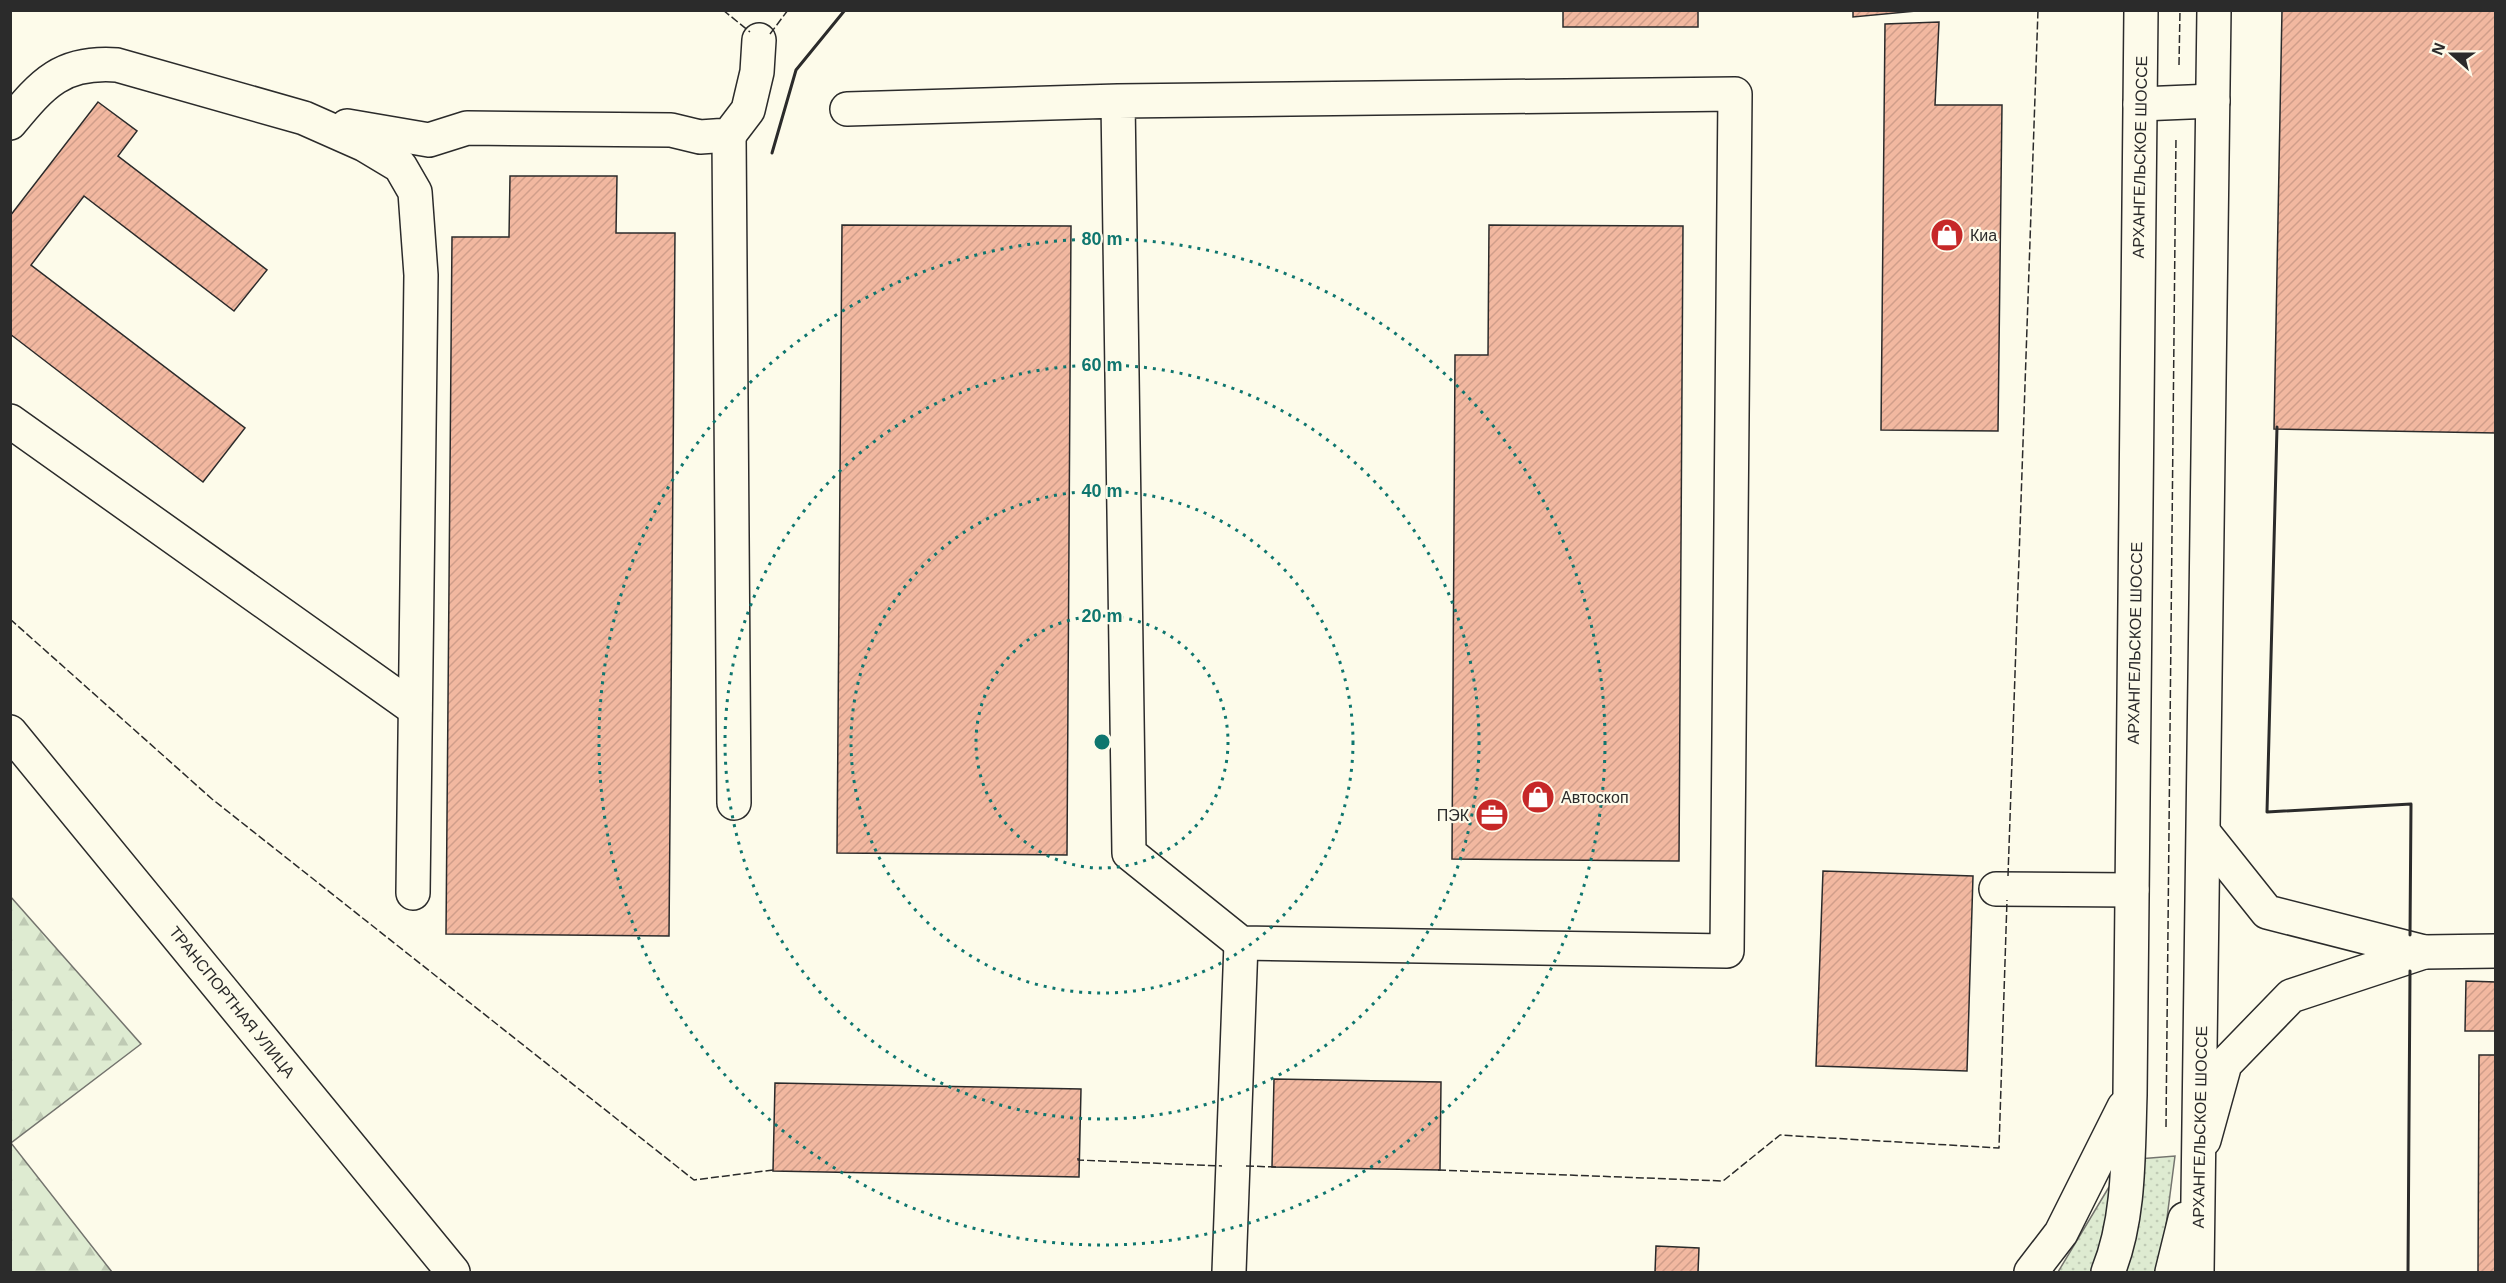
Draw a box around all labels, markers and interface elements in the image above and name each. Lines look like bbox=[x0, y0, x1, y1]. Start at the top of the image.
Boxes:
north arrow bbox=[2422, 24, 2482, 84]
text: N bbox=[2428, 40, 2448, 57]
street label: АРХАНГЕЛЬСКОЕ ШОССЕ bbox=[2130, 56, 2150, 258]
shop icon: Киа bbox=[1929, 217, 1965, 253]
place label: Киа bbox=[1970, 227, 1997, 244]
text: 80 m bbox=[1081, 229, 1123, 249]
text: 60 m bbox=[1081, 355, 1123, 375]
text: 40 m bbox=[1081, 481, 1123, 501]
street label: АРХАНГЕЛЬСКОЕ ШОССЕ bbox=[2125, 542, 2145, 744]
text: 20 m bbox=[1081, 606, 1123, 626]
centre of rings bbox=[1092, 732, 1112, 752]
shop icon: Автоскоп bbox=[1520, 779, 1556, 815]
place label: Автоскоп bbox=[1561, 789, 1629, 806]
office icon: ПЭК bbox=[1474, 797, 1510, 833]
place label: ПЭК bbox=[1437, 807, 1470, 824]
street label: ТРАНСПОРТНАЯ УЛИЦА bbox=[166, 923, 298, 1081]
street label: АРХАНГЕЛЬСКОЕ ШОССЕ bbox=[2190, 1026, 2210, 1228]

